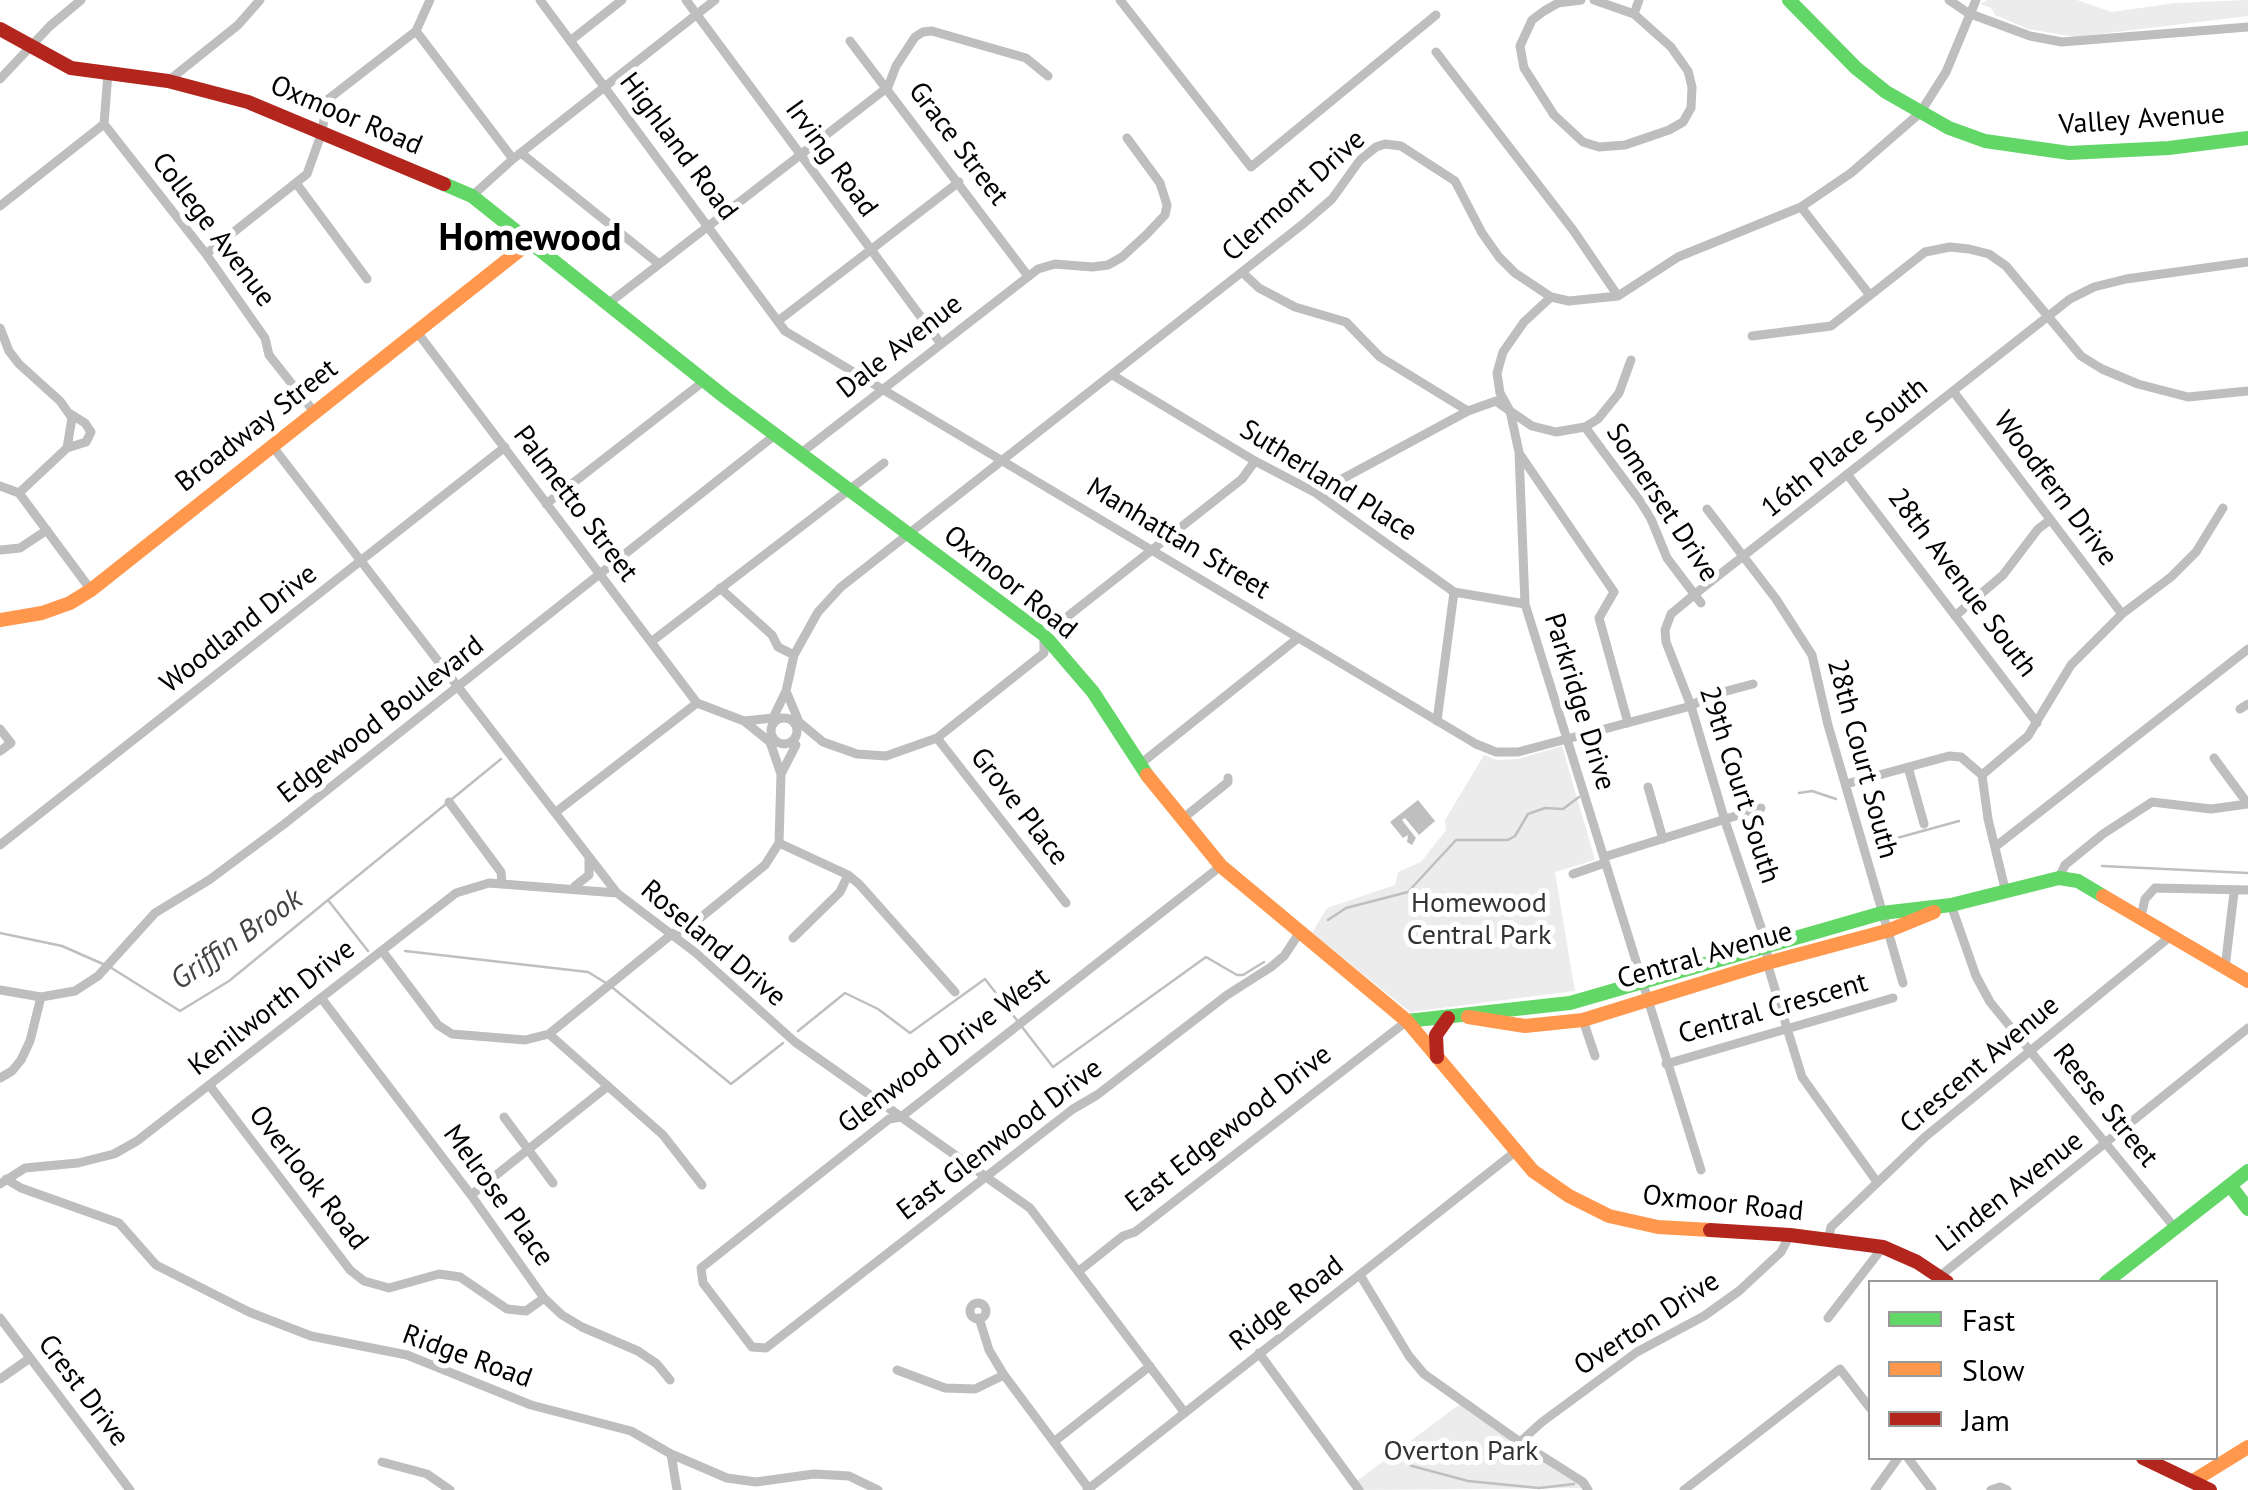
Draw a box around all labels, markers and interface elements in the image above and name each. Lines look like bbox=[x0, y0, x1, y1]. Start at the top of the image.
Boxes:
street label: Highland Road bbox=[612, 67, 744, 227]
street label: Oxmoor Road bbox=[265, 69, 427, 163]
street label: Grace Street bbox=[901, 76, 1015, 212]
street label: Irving Road bbox=[778, 94, 884, 224]
street label: Valley Avenue bbox=[2058, 97, 2226, 143]
street label: Clermont Drive bbox=[1216, 123, 1372, 269]
street label: College Avenue bbox=[144, 146, 282, 314]
district label: Homewood bbox=[438, 216, 622, 262]
street label: Dale Avenue bbox=[831, 288, 969, 406]
street label: Broadway Street bbox=[169, 352, 345, 500]
street label: 16th Place South bbox=[1755, 371, 1935, 525]
street label: Woodfern Drive bbox=[1986, 405, 2124, 573]
street label: Sutherland Place bbox=[1233, 413, 1423, 549]
street label: Somerset Drive bbox=[1598, 417, 1726, 589]
street label: Palmetto Street bbox=[506, 419, 644, 589]
street label: Manhattan Street bbox=[1080, 471, 1276, 607]
street label: 28th Avenue South bbox=[1880, 482, 2044, 684]
street label: Oxmoor Road bbox=[937, 519, 1083, 647]
street label: Woodland Drive bbox=[154, 557, 324, 701]
street label: Parkridge Drive bbox=[1536, 610, 1622, 794]
street label: Edgewood Boulevard bbox=[271, 629, 491, 811]
street label: 28th Court South bbox=[1819, 656, 1905, 862]
street label: 29th Court South bbox=[1691, 682, 1787, 888]
street label: Grove Place bbox=[963, 741, 1075, 873]
street label: Roseland Drive bbox=[634, 874, 792, 1014]
water label: Griffin Brook bbox=[164, 882, 310, 998]
park label: Homewood Central Park bbox=[1407, 887, 1551, 953]
street label: Central Avenue bbox=[1614, 915, 1796, 997]
street label: Kenilworth Drive bbox=[182, 933, 362, 1083]
street label: Glenwood Drive West bbox=[832, 961, 1056, 1141]
street label: Central Crescent bbox=[1675, 966, 1871, 1052]
street label: Crescent Avenue bbox=[1894, 989, 2066, 1141]
street label: East Edgewood Drive bbox=[1119, 1038, 1339, 1220]
street label: Reese Street bbox=[2045, 1038, 2165, 1174]
street label: East Glenwood Drive bbox=[891, 1052, 1109, 1228]
street label: Overlook Road bbox=[241, 1099, 375, 1257]
street label: Melrose Place bbox=[435, 1119, 561, 1273]
street label: Linden Avenue bbox=[1930, 1124, 2090, 1260]
street label: Oxmoor Road bbox=[1641, 1179, 1805, 1229]
street label: Ridge Road bbox=[1223, 1249, 1351, 1359]
street label: Overton Drive bbox=[1568, 1265, 1726, 1383]
legend bbox=[1868, 1280, 2218, 1460]
text: Fast bbox=[1962, 1300, 2015, 1339]
street label: Ridge Road bbox=[398, 1318, 536, 1396]
street label: Crest Drive bbox=[30, 1329, 136, 1453]
text: Slow bbox=[1962, 1350, 2025, 1389]
text: Jam bbox=[1962, 1400, 2010, 1439]
park label: Overton Park bbox=[1384, 1435, 1538, 1469]

